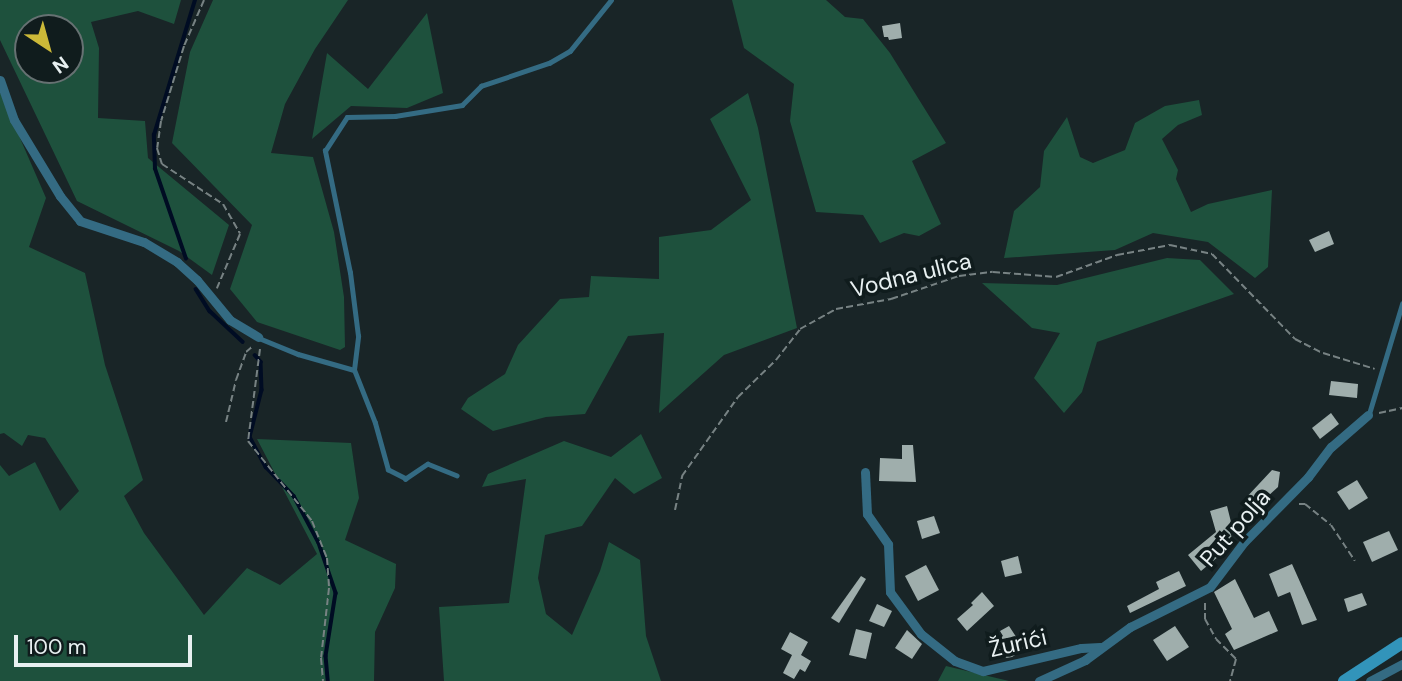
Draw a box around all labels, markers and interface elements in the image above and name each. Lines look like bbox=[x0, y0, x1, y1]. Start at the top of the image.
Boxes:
north arrow bbox=[14, 14, 84, 84]
text: N bbox=[48, 51, 73, 79]
street label: Vodna ulica bbox=[848, 247, 974, 303]
street label: Put polja bbox=[1194, 484, 1276, 572]
scale bar bbox=[18, 622, 196, 666]
street label: Žurići bbox=[986, 623, 1050, 663]
text: 100 m bbox=[27, 633, 87, 661]

